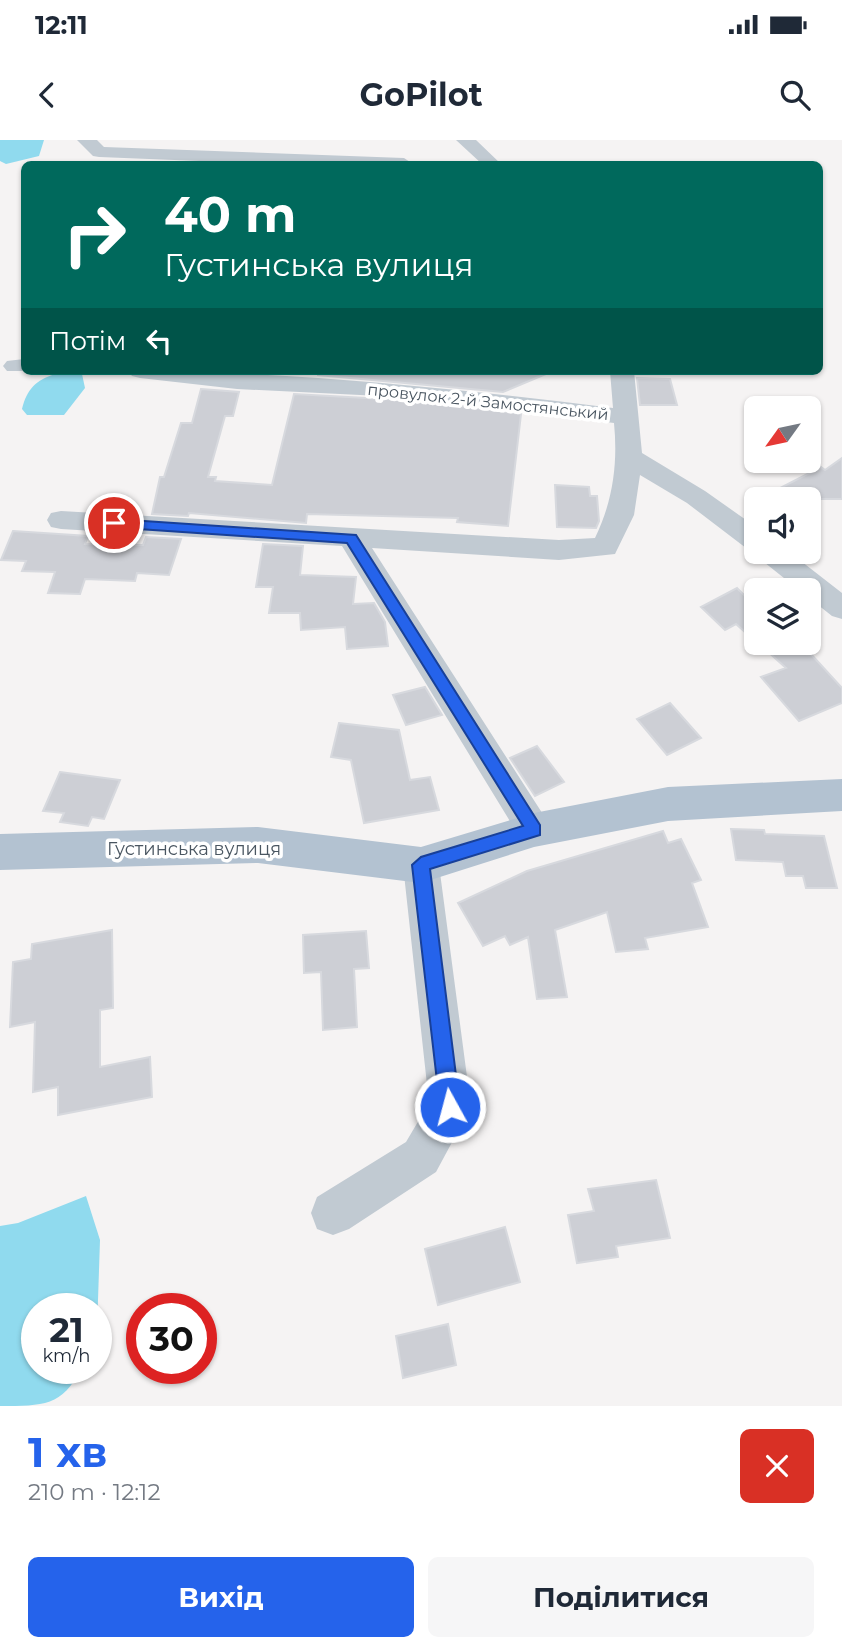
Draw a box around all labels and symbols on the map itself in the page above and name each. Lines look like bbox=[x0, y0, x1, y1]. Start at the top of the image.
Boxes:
street label: провулок 2-й Замостянський bbox=[366, 380, 610, 424]
north arrow bbox=[744, 396, 821, 472]
pin bbox=[84, 493, 144, 553]
street label: Густинська вулиця bbox=[107, 838, 281, 860]
position arrow bbox=[413, 1070, 487, 1144]
speed limit sign: 30 bbox=[126, 1293, 217, 1384]

